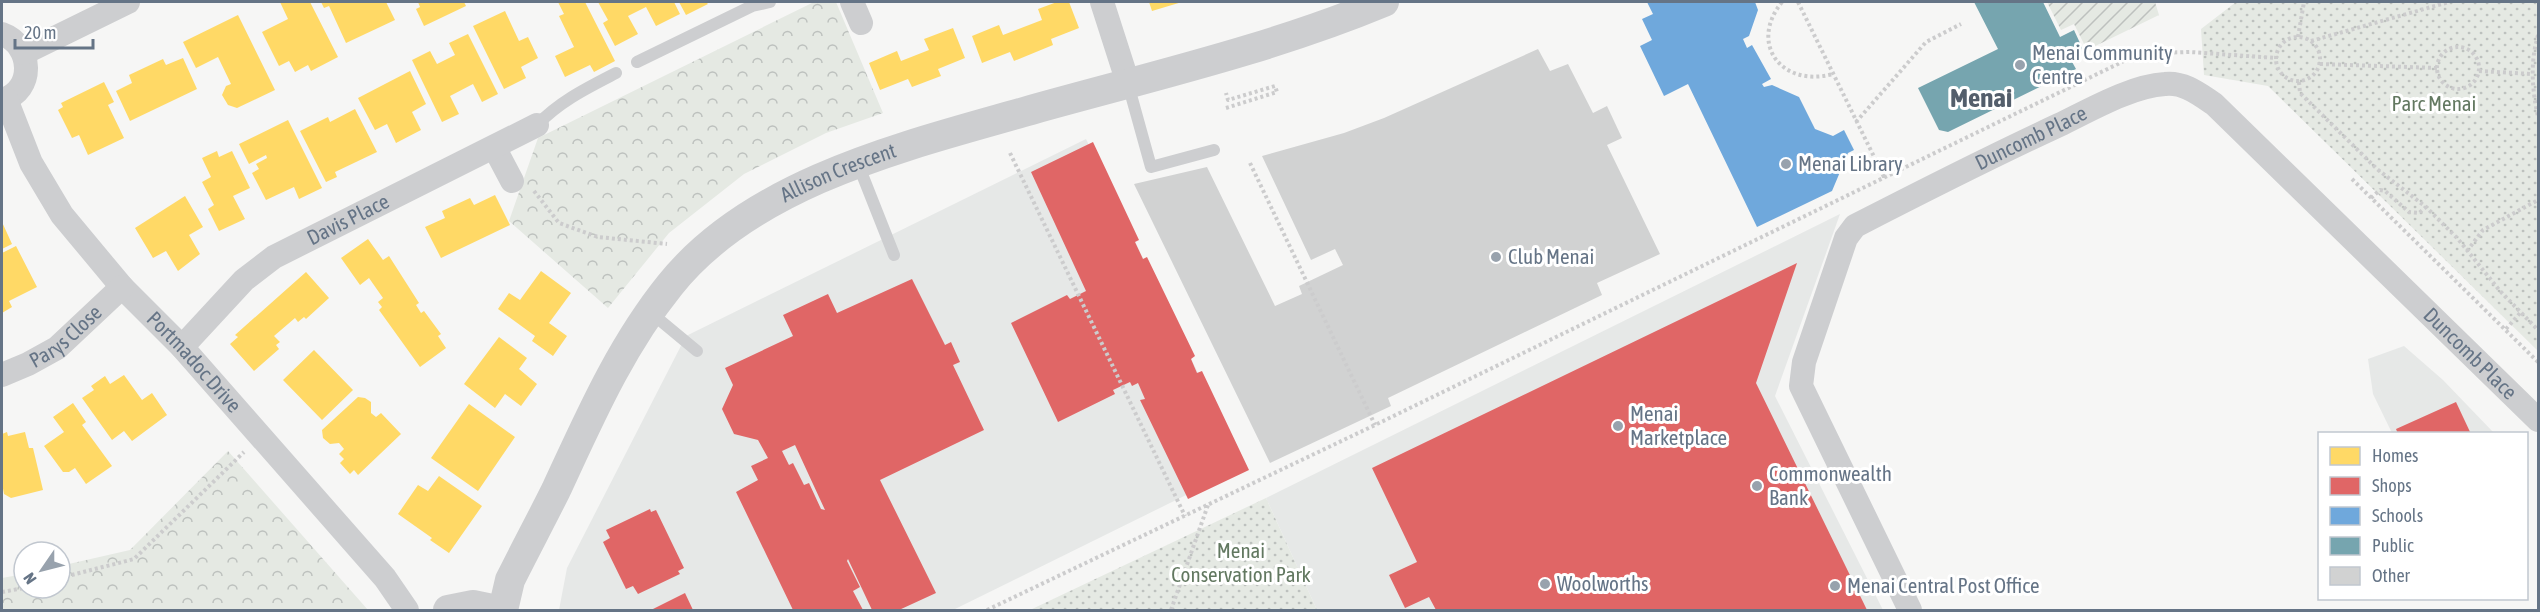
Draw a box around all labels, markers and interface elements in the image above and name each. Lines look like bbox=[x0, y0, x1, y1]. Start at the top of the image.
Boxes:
scale bar bbox=[15, 12, 93, 50]
text: 20 m bbox=[24, 22, 56, 43]
place label: Menai Community Centre bbox=[2032, 40, 2173, 88]
marker: Menai Community Centre bbox=[2013, 58, 2027, 72]
district label: Menai bbox=[1950, 82, 2012, 113]
park label: Parc Menai bbox=[2392, 91, 2476, 115]
street label: Duncomb Place bbox=[1971, 100, 2090, 174]
street label: Allison Crescent bbox=[776, 138, 899, 206]
place label: Menai Library bbox=[1798, 151, 1903, 175]
marker: Menai Library bbox=[1779, 157, 1793, 171]
street label: Davis Place bbox=[303, 188, 393, 249]
place label: Club Menai bbox=[1508, 244, 1594, 268]
marker: Club Menai bbox=[1489, 250, 1503, 264]
street label: Parys Close bbox=[25, 300, 106, 372]
street label: Duncomb Place bbox=[2419, 302, 2522, 404]
street label: Portmadoc Drive bbox=[142, 306, 247, 417]
place label: Menai Marketplace bbox=[1630, 401, 1727, 449]
marker: Menai Marketplace bbox=[1611, 419, 1625, 433]
legend bbox=[2318, 432, 2528, 600]
text: Homes bbox=[2372, 445, 2418, 466]
place label: Commonwealth Bank bbox=[1769, 461, 1892, 509]
text: Shops bbox=[2372, 475, 2412, 496]
marker: Commonwealth Bank bbox=[1750, 479, 1764, 493]
text: Schools bbox=[2372, 505, 2423, 526]
text: Public bbox=[2372, 535, 2414, 556]
park label: Menai Conservation Park bbox=[1171, 538, 1311, 586]
north arrow bbox=[12, 540, 72, 600]
text: Other bbox=[2372, 565, 2411, 586]
text: N bbox=[20, 570, 40, 588]
place label: Woolworths bbox=[1557, 571, 1649, 595]
place label: Menai Central Post Office bbox=[1847, 573, 2040, 597]
marker: Woolworths bbox=[1538, 577, 1552, 591]
marker: Menai Central Post Office bbox=[1828, 579, 1842, 593]

